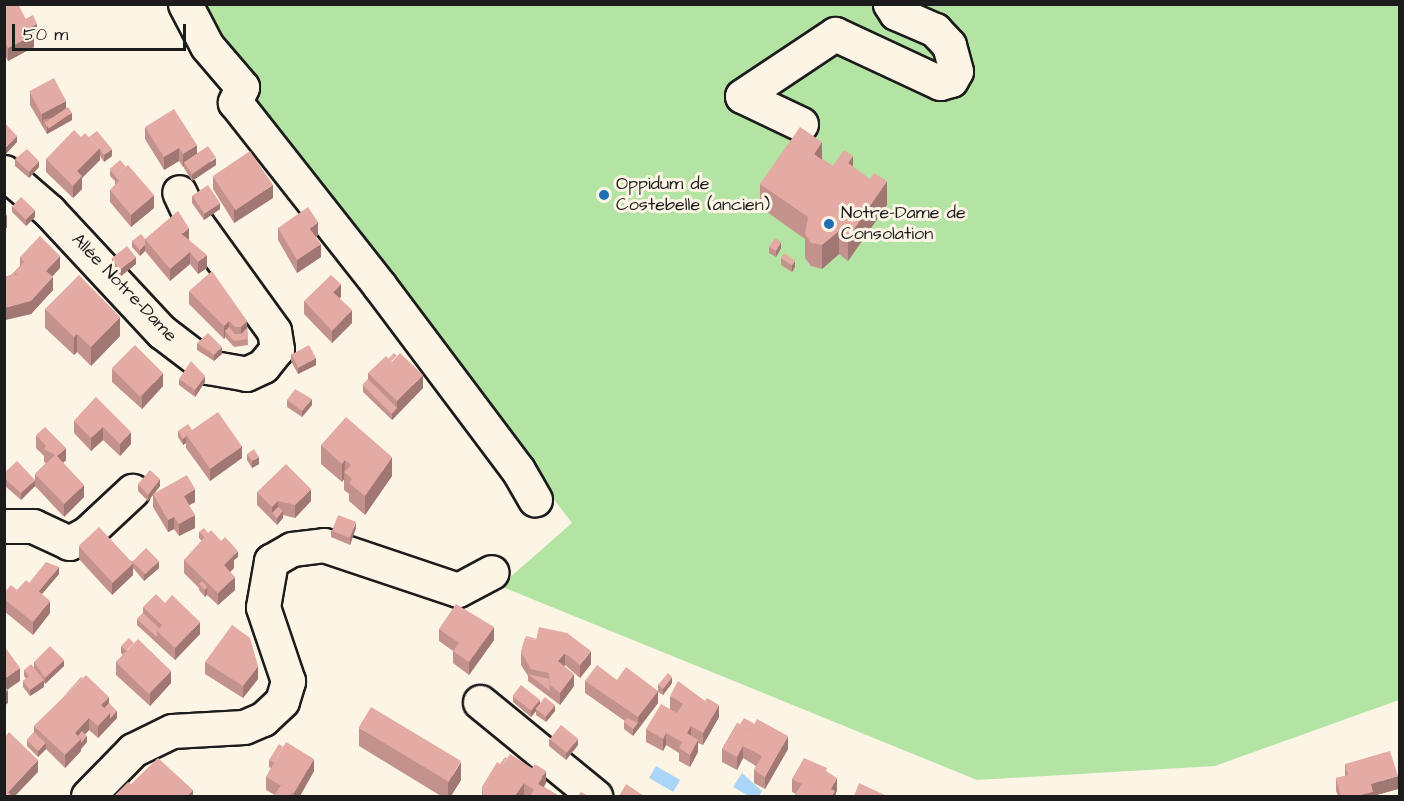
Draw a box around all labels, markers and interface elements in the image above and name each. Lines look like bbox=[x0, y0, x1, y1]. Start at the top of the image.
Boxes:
scale bar bbox=[15, 12, 189, 50]
text: 50 m bbox=[23, 22, 68, 47]
place label: Oppidum de Costebelle (ancien) bbox=[616, 174, 770, 216]
marker: Oppidum de Costebelle (ancien) bbox=[597, 188, 611, 202]
place label: Notre-Dame de Consolation bbox=[841, 203, 966, 246]
marker: Notre-Dame de Consolation bbox=[822, 217, 836, 231]
street label: Allée Notre-Dame bbox=[67, 229, 181, 347]

